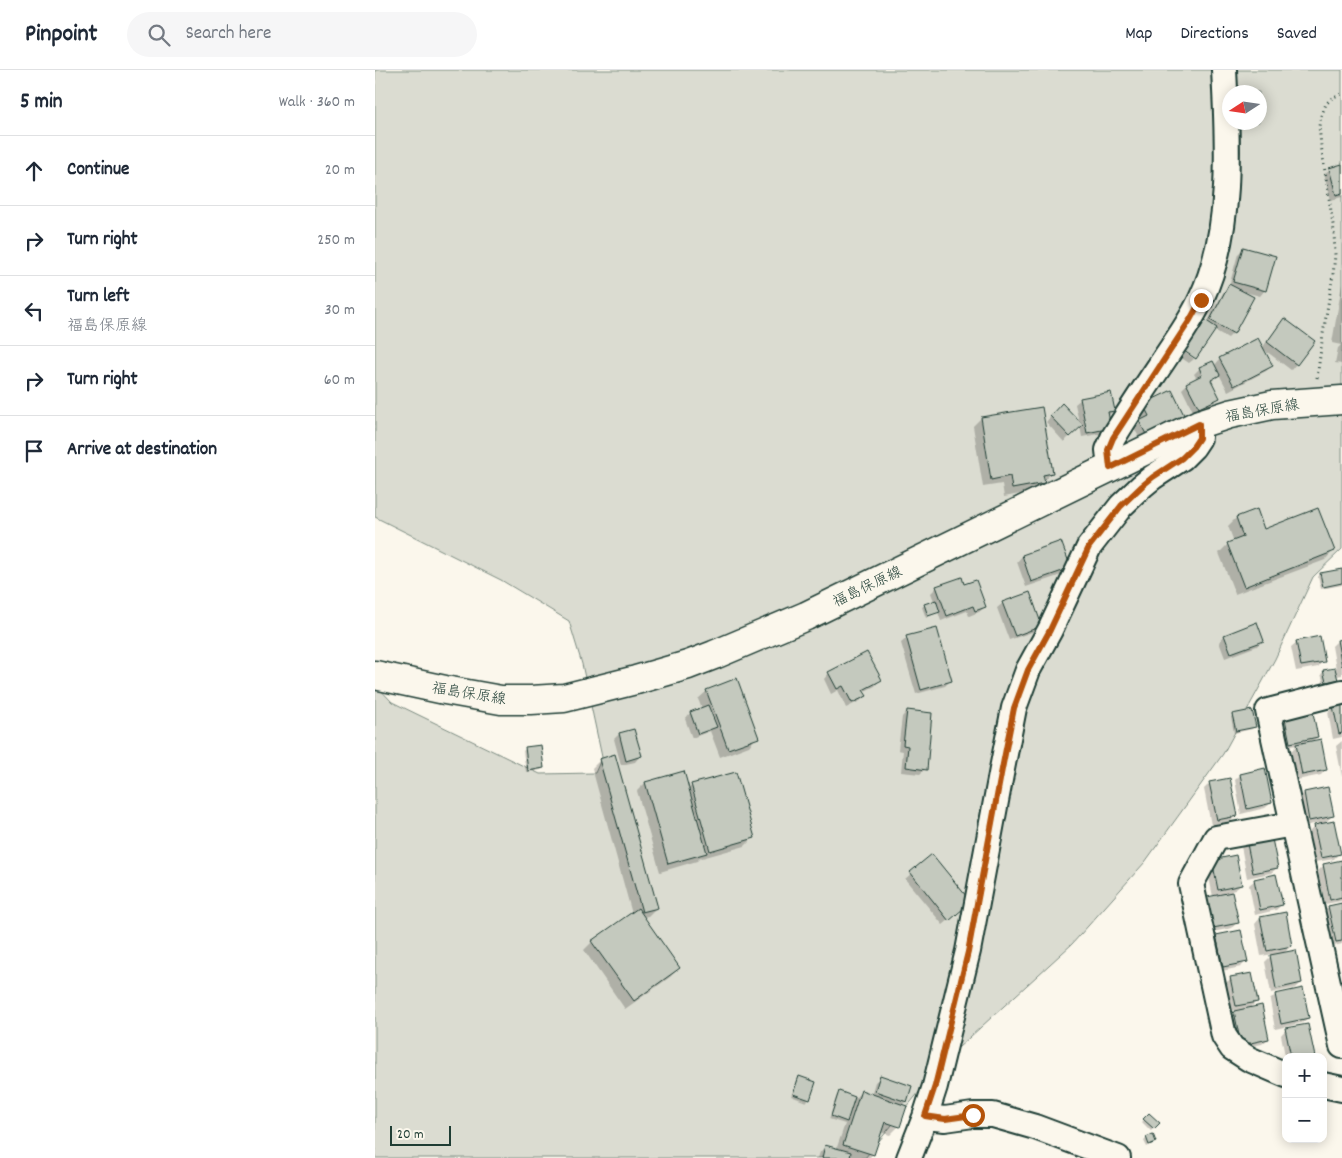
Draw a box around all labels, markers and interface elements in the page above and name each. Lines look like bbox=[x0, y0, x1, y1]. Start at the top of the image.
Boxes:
search box bbox=[127, 12, 477, 57]
text: Pinpoint bbox=[25, 18, 97, 52]
icon: search bbox=[145, 21, 173, 49]
text: Search here bbox=[185, 21, 271, 48]
text: Map bbox=[1125, 22, 1152, 47]
text: Directions bbox=[1180, 22, 1249, 47]
text: Saved bbox=[1277, 22, 1317, 47]
north arrow bbox=[1222, 85, 1267, 130]
text: 5 min bbox=[20, 88, 63, 118]
text: Walk · 360 m bbox=[279, 91, 355, 114]
icon: ahead bbox=[20, 157, 48, 185]
text: Continue bbox=[67, 157, 129, 184]
text: 20 m bbox=[325, 159, 355, 182]
icon: right bbox=[20, 227, 48, 255]
text: Turn right bbox=[67, 227, 138, 254]
text: 250 m bbox=[317, 229, 355, 252]
text: Turn left bbox=[67, 284, 130, 311]
route end bbox=[1190, 289, 1213, 312]
icon: left bbox=[20, 297, 48, 325]
text: 30 m bbox=[325, 299, 355, 322]
text: 福島保原線 bbox=[67, 315, 147, 338]
icon: right bbox=[20, 367, 48, 395]
text: Turn right bbox=[67, 367, 138, 394]
text: 60 m bbox=[324, 369, 355, 392]
street label: 福島保原線 bbox=[1223, 395, 1301, 429]
icon: arrive bbox=[20, 437, 48, 465]
text: Arrive at destination bbox=[67, 437, 217, 464]
street label: 福島保原線 bbox=[829, 561, 906, 614]
street label: 福島保原線 bbox=[430, 678, 507, 712]
map controls bbox=[1282, 1053, 1327, 1143]
button: + bbox=[1282, 1053, 1327, 1098]
button: − bbox=[1282, 1098, 1327, 1143]
route start bbox=[962, 1104, 985, 1127]
scale bar bbox=[390, 1123, 451, 1146]
text: 20 m bbox=[397, 1125, 424, 1145]

